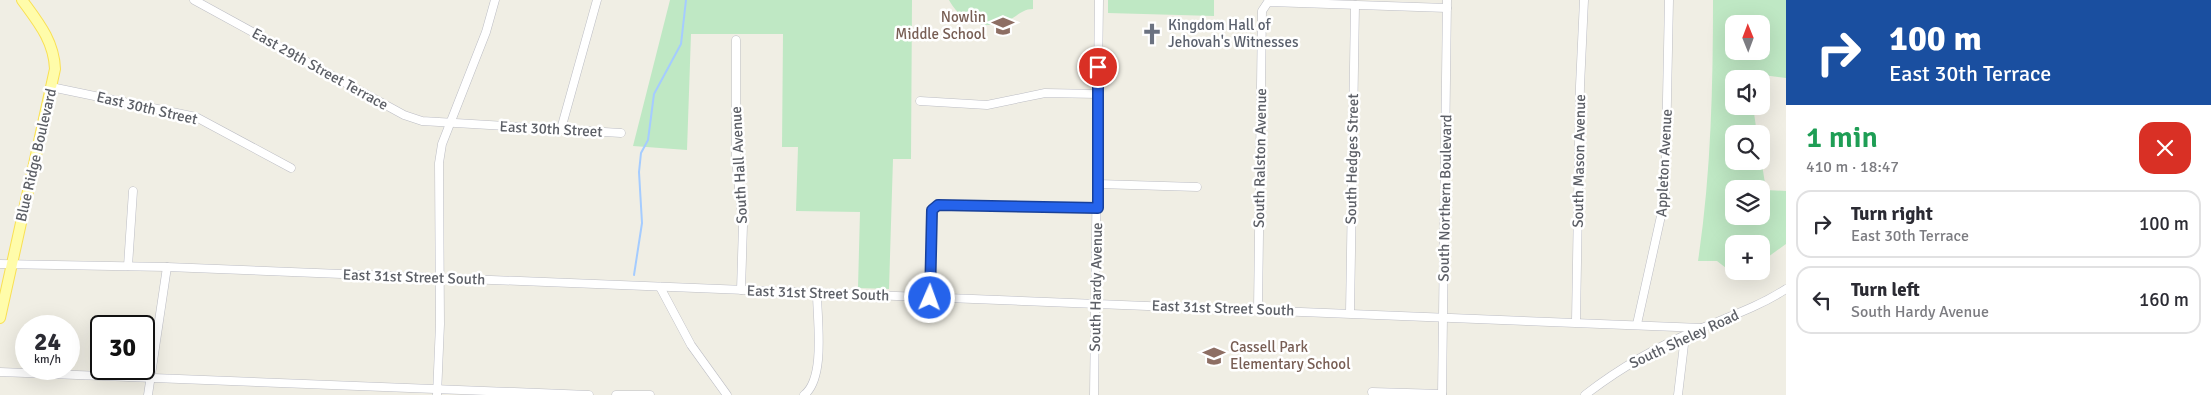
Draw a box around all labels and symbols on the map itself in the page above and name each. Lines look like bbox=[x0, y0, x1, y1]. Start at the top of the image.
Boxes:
place label: Nowlin Middle School bbox=[895, 8, 986, 43]
school or university icon: Nowlin Middle School bbox=[990, 13, 1016, 39]
north arrow bbox=[1725, 15, 1770, 60]
place label: Kingdom Hall of Jehovah's Witnesses bbox=[1168, 16, 1299, 51]
church icon: Kingdom Hall of Jehovah's Witnesses bbox=[1139, 21, 1165, 47]
street label: East 29th Street Terrace bbox=[249, 24, 391, 114]
pin bbox=[1077, 46, 1119, 88]
street label: Blue Ridge Boulevard bbox=[12, 86, 60, 223]
street label: East 30th Street bbox=[95, 88, 199, 128]
street label: South Ralston Avenue bbox=[1250, 88, 1270, 228]
street label: South Hedges Street bbox=[1342, 93, 1362, 225]
street label: South Mason Avenue bbox=[1569, 94, 1589, 228]
street label: South Hall Avenue bbox=[727, 106, 751, 224]
street label: Appleton Avenue bbox=[1652, 109, 1676, 217]
street label: South Northern Boulevard bbox=[1435, 114, 1455, 282]
street label: East 30th Street bbox=[499, 117, 603, 141]
street label: South Hardy Avenue bbox=[1086, 222, 1106, 352]
street label: East 31st Street South bbox=[342, 266, 486, 288]
position arrow bbox=[903, 271, 955, 323]
street label: East 31st Street South bbox=[746, 282, 890, 304]
street label: East 31st Street South bbox=[1151, 297, 1295, 319]
street label: South Sheley Road bbox=[1626, 306, 1742, 372]
speed limit sign: 30 bbox=[90, 315, 155, 380]
place label: Cassell Park Elementary School bbox=[1230, 338, 1351, 373]
school or university icon: Cassell Park Elementary School bbox=[1201, 343, 1227, 369]

